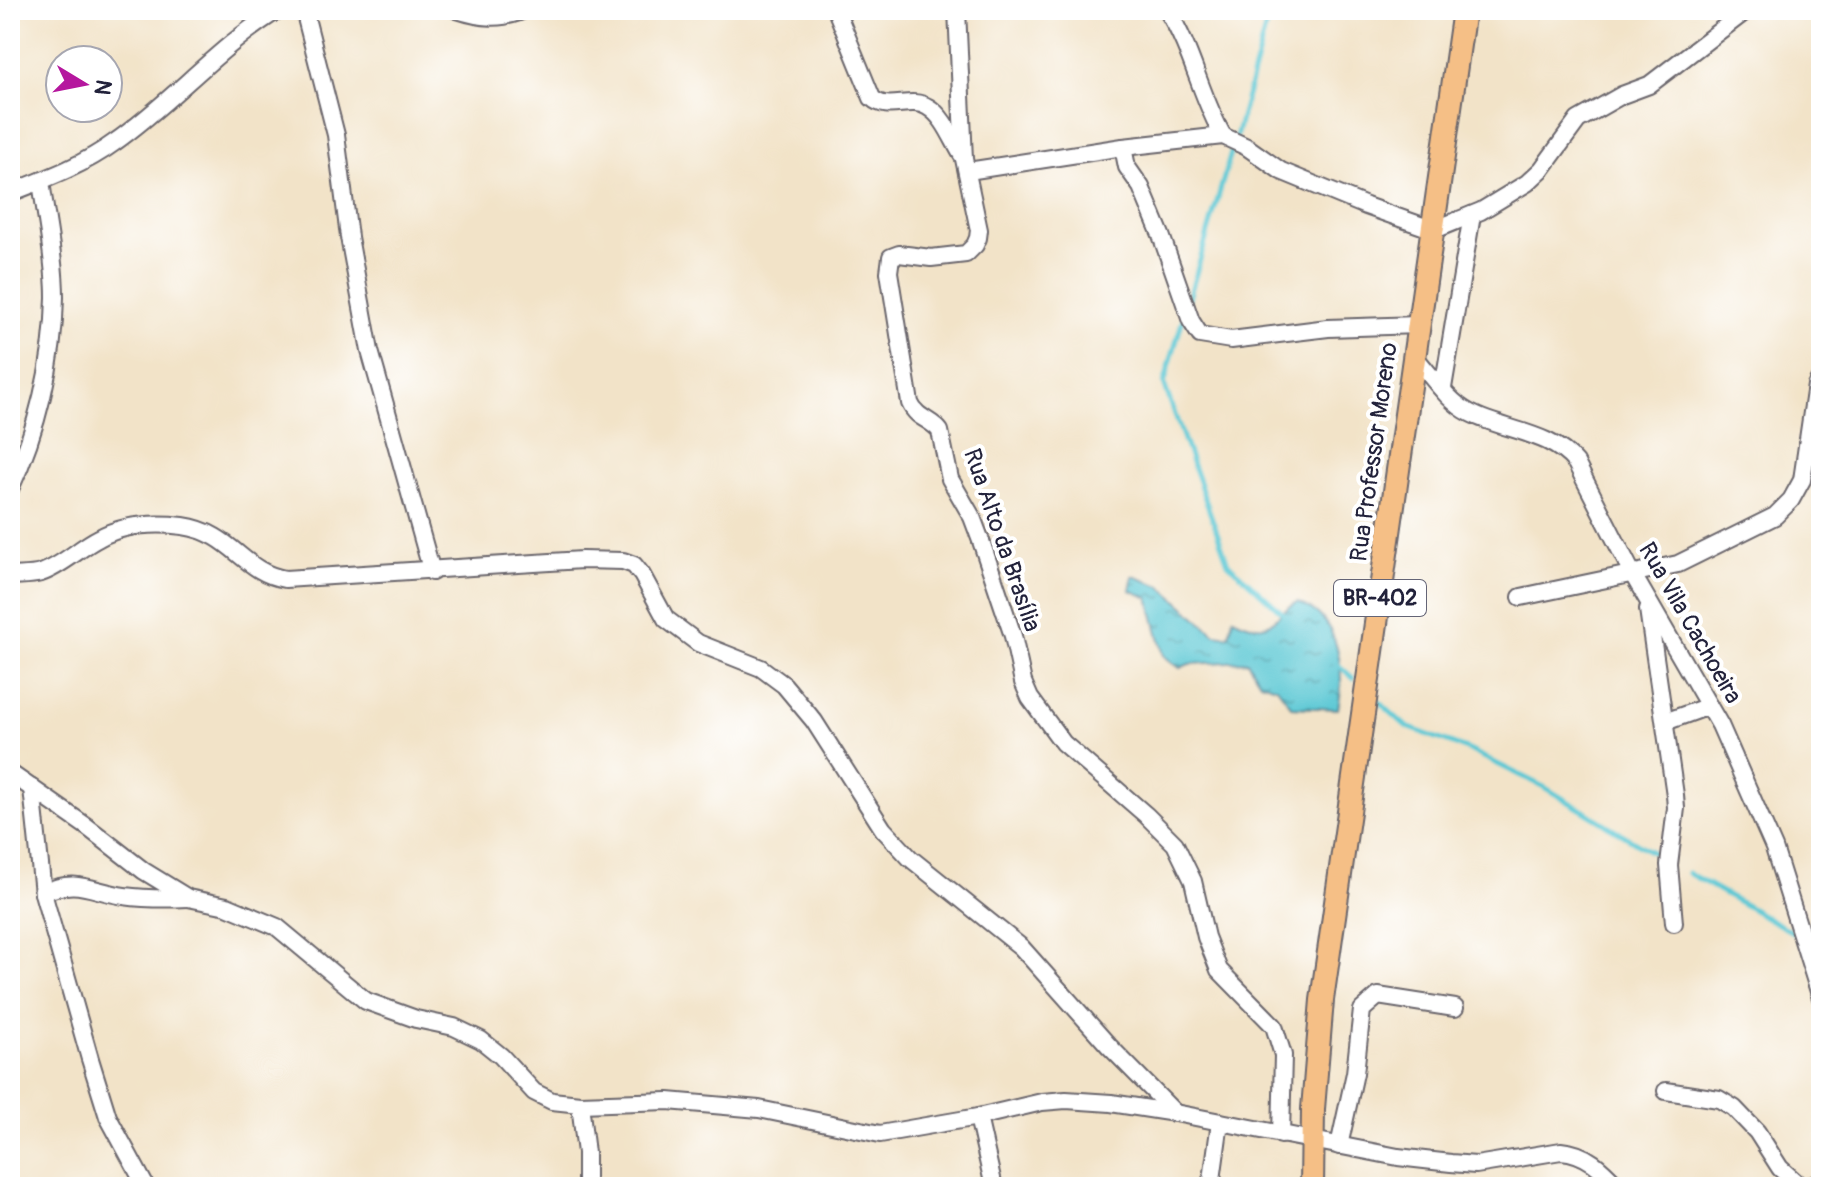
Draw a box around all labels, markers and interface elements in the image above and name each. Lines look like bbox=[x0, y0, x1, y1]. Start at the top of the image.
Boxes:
north arrow bbox=[44, 44, 124, 124]
text: N bbox=[88, 78, 118, 97]
street label: Rua Professor Moreno bbox=[1344, 341, 1404, 563]
street label: Rua Alto da Brasília bbox=[957, 445, 1047, 635]
street label: Rua Vila Cachoeira bbox=[1632, 537, 1748, 709]
road number: BR-402 bbox=[1334, 580, 1426, 616]

